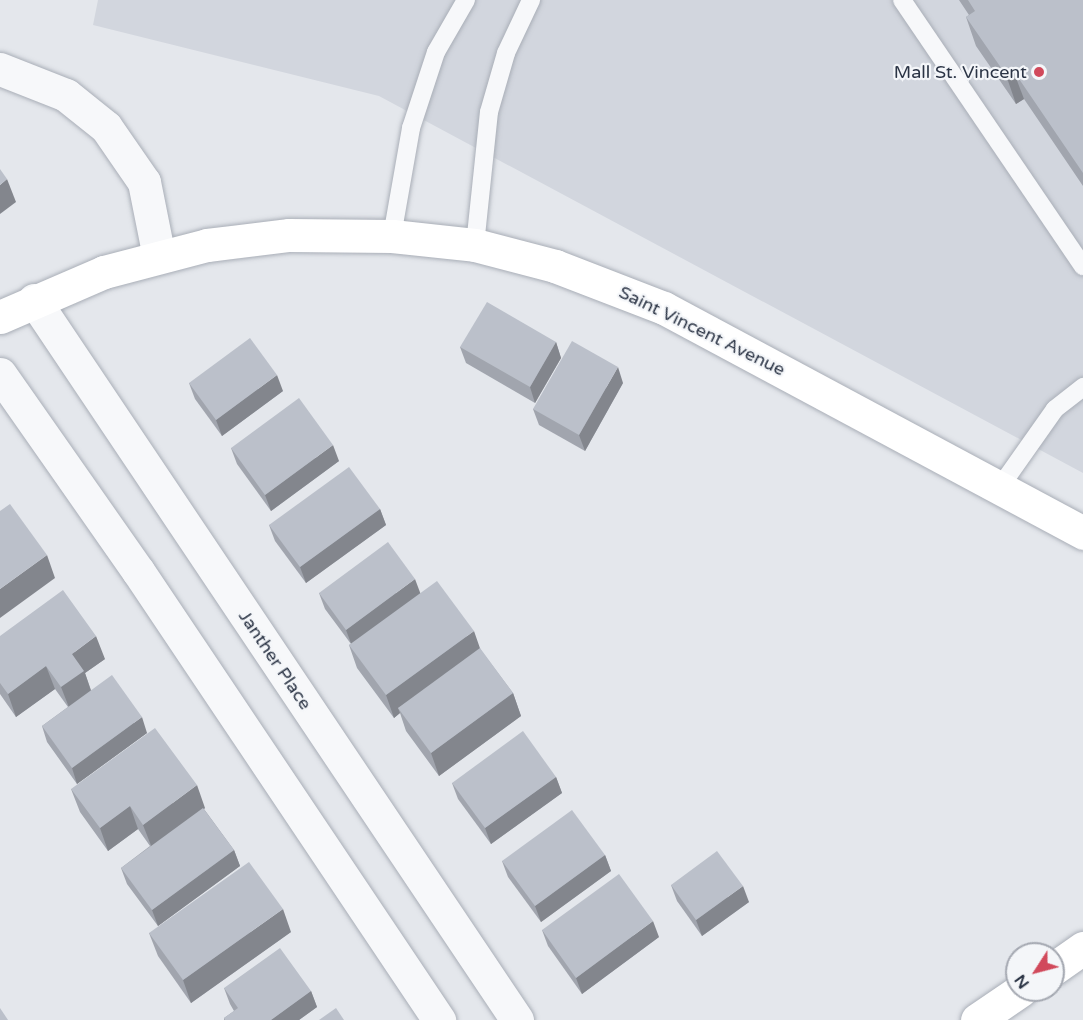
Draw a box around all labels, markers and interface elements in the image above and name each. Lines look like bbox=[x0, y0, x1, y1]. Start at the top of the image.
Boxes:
place label: Mall St. Vincent bbox=[894, 61, 1027, 83]
marker: Mall St. Vincent bbox=[1032, 65, 1046, 79]
street label: Saint Vincent Avenue bbox=[615, 281, 789, 381]
street label: Janther Place bbox=[234, 606, 316, 714]
north arrow bbox=[1005, 942, 1065, 1002]
text: N bbox=[1010, 970, 1034, 992]

